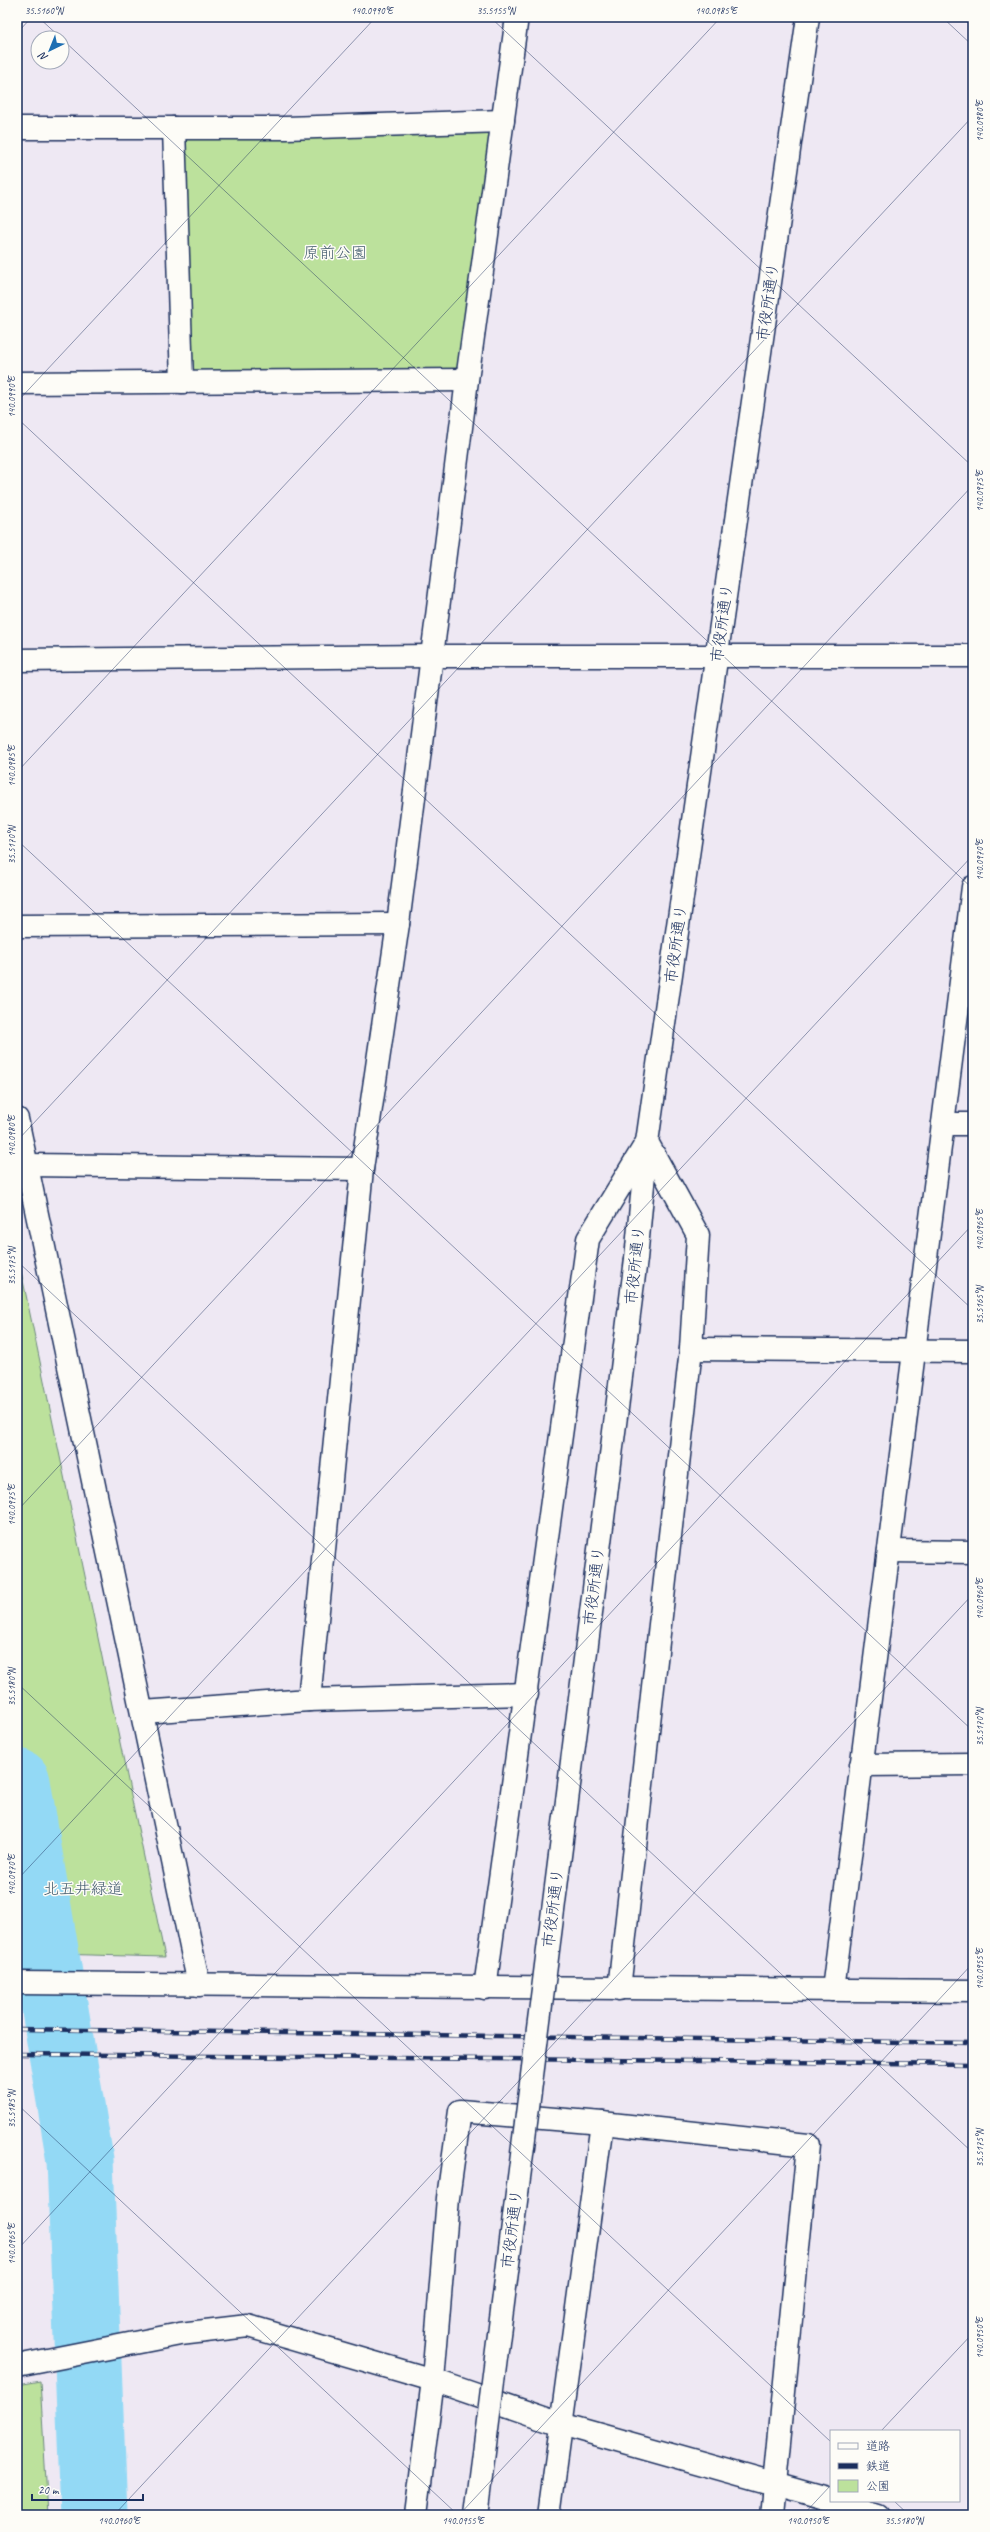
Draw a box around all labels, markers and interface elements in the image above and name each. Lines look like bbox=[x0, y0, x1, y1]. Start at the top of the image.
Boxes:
text: 35.5160°N bbox=[25, 4, 65, 17]
text: 140.0990°E bbox=[351, 4, 395, 17]
text: 35.5155°N bbox=[477, 4, 517, 17]
text: 140.0985°E bbox=[695, 4, 739, 17]
north arrow bbox=[30, 30, 70, 70]
text: N bbox=[34, 48, 50, 65]
text: 140.0980°E bbox=[973, 98, 986, 142]
park label: 原前公園 bbox=[303, 243, 367, 263]
street label: 市役所通り bbox=[753, 261, 783, 343]
text: 140.0990°E bbox=[5, 374, 18, 418]
text: 140.0975°E bbox=[973, 468, 986, 512]
street label: 市役所通り bbox=[707, 582, 737, 664]
text: 140.0985°E bbox=[5, 743, 18, 787]
text: 35.5170°N bbox=[5, 824, 18, 864]
text: 140.0970°E bbox=[973, 837, 986, 881]
street label: 市役所通り bbox=[661, 903, 691, 985]
text: 140.0980°E bbox=[5, 1113, 18, 1157]
text: 140.0965°E bbox=[973, 1207, 986, 1251]
street label: 市役所通り bbox=[621, 1224, 649, 1306]
text: 35.5175°N bbox=[5, 1245, 18, 1285]
text: 35.5165°N bbox=[973, 1284, 986, 1324]
text: 140.0975°E bbox=[5, 1482, 18, 1526]
street label: 市役所通り bbox=[579, 1545, 609, 1627]
text: 140.0960°E bbox=[973, 1576, 986, 1620]
text: 35.5180°N bbox=[5, 1666, 18, 1706]
text: 35.5170°N bbox=[973, 1706, 986, 1746]
text: 140.0970°E bbox=[5, 1852, 18, 1896]
street label: 市役所通り bbox=[538, 1867, 568, 1949]
park label: 北五井緑道 bbox=[43, 1879, 123, 1899]
text: 140.0955°E bbox=[973, 1946, 986, 1990]
text: 35.5185°N bbox=[5, 2088, 18, 2128]
text: 35.5175°N bbox=[973, 2127, 986, 2167]
street label: 市役所通り bbox=[497, 2188, 527, 2270]
text: 140.0965°E bbox=[5, 2221, 18, 2265]
text: 140.0950°E bbox=[973, 2315, 986, 2359]
legend bbox=[830, 2430, 960, 2502]
text: 道路 bbox=[866, 2438, 890, 2454]
text: 鉄道 bbox=[866, 2458, 890, 2474]
scale bar bbox=[32, 2476, 143, 2502]
text: 公園 bbox=[866, 2478, 890, 2494]
text: 20 m bbox=[38, 2482, 60, 2498]
text: 140.0960°E bbox=[98, 2514, 142, 2527]
text: 140.0955°E bbox=[442, 2514, 486, 2527]
text: 140.0950°E bbox=[787, 2514, 831, 2527]
text: 35.5180°N bbox=[885, 2514, 925, 2527]

